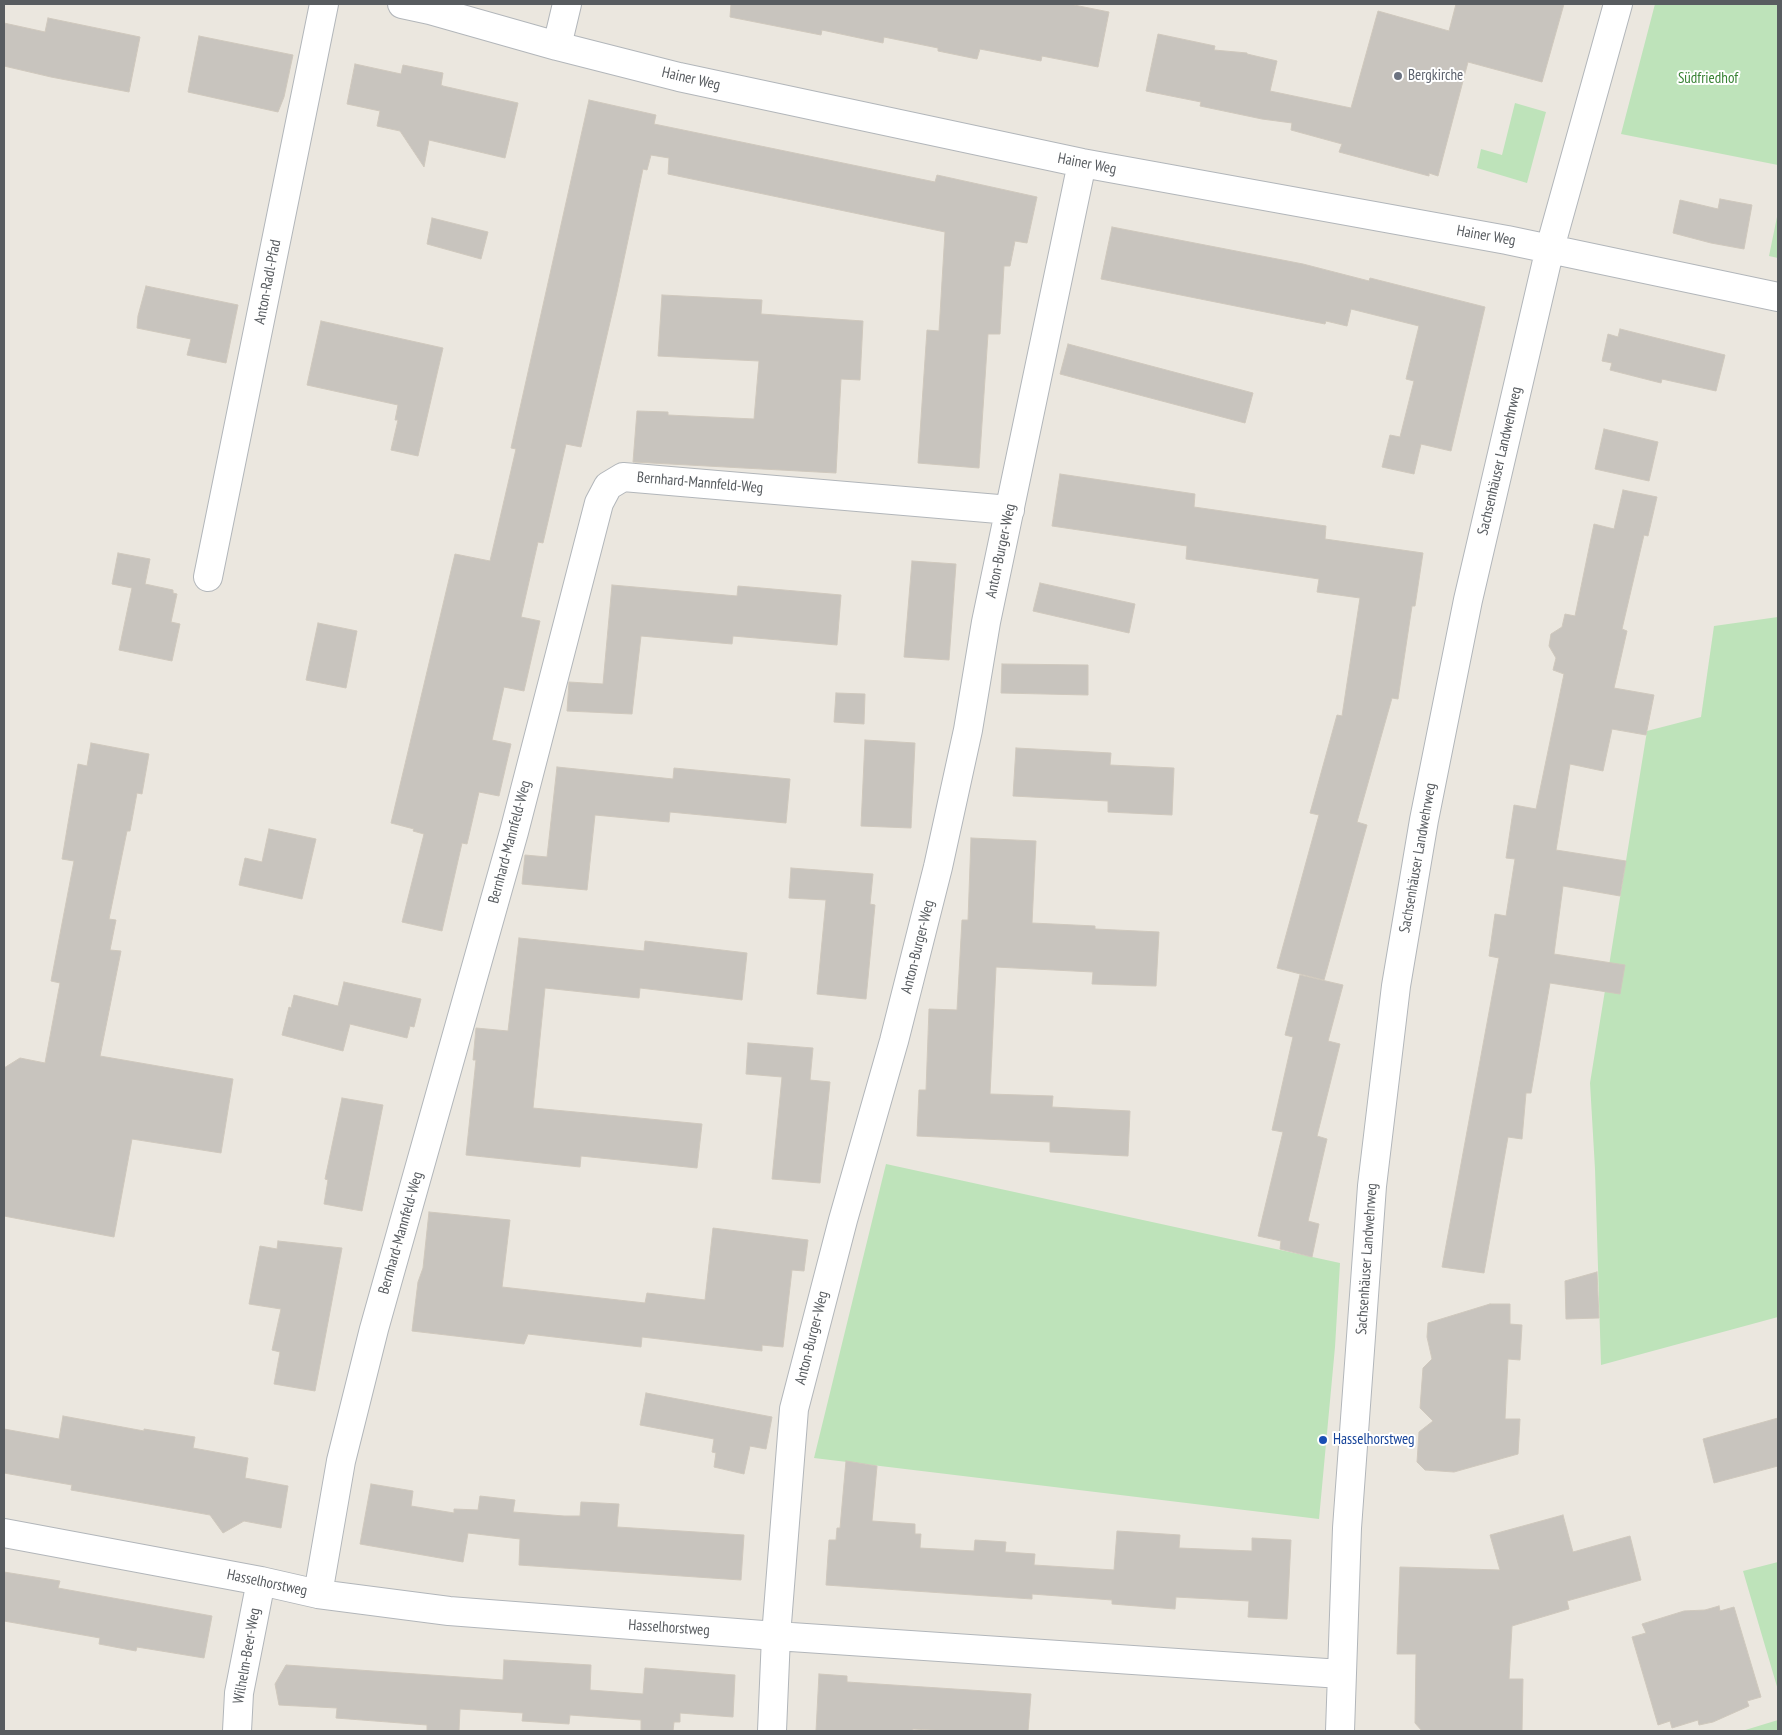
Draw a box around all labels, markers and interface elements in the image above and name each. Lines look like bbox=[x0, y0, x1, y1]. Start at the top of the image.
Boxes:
street label: Hainer Weg bbox=[660, 64, 722, 94]
place label: Bergkirche bbox=[1408, 67, 1463, 85]
marker: Bergkirche bbox=[1392, 70, 1404, 82]
park label: Südfriedhof bbox=[1678, 70, 1738, 88]
street label: Hainer Weg bbox=[1056, 149, 1118, 179]
street label: Hainer Weg bbox=[1455, 222, 1517, 250]
street label: Anton-Radl-Pfad bbox=[251, 238, 285, 326]
street label: Sachsenhäuser Landwehrweg bbox=[1474, 385, 1526, 537]
street label: Bernhard-Mannfeld-Weg bbox=[636, 469, 764, 497]
street label: Anton-Burger-Weg bbox=[982, 502, 1020, 600]
street label: Bernhard-Mannfeld-Weg bbox=[485, 779, 535, 905]
street label: Sachsenhäuser Landwehrweg bbox=[1396, 782, 1440, 934]
street label: Anton-Burger-Weg bbox=[898, 898, 938, 996]
street label: Bernhard-Mannfeld-Weg bbox=[375, 1170, 427, 1296]
street label: Sachsenhäuser Landwehrweg bbox=[1353, 1183, 1381, 1335]
street label: Anton-Burger-Weg bbox=[792, 1289, 832, 1387]
place label: Hasselhorstweg bbox=[1333, 1431, 1415, 1449]
marker: Hasselhorstweg bbox=[1317, 1434, 1329, 1446]
street label: Hasselhorstweg bbox=[225, 1566, 309, 1600]
street label: Wilhelm-Beer-Weg bbox=[230, 1607, 264, 1705]
street label: Hasselhorstweg bbox=[628, 1616, 710, 1640]

